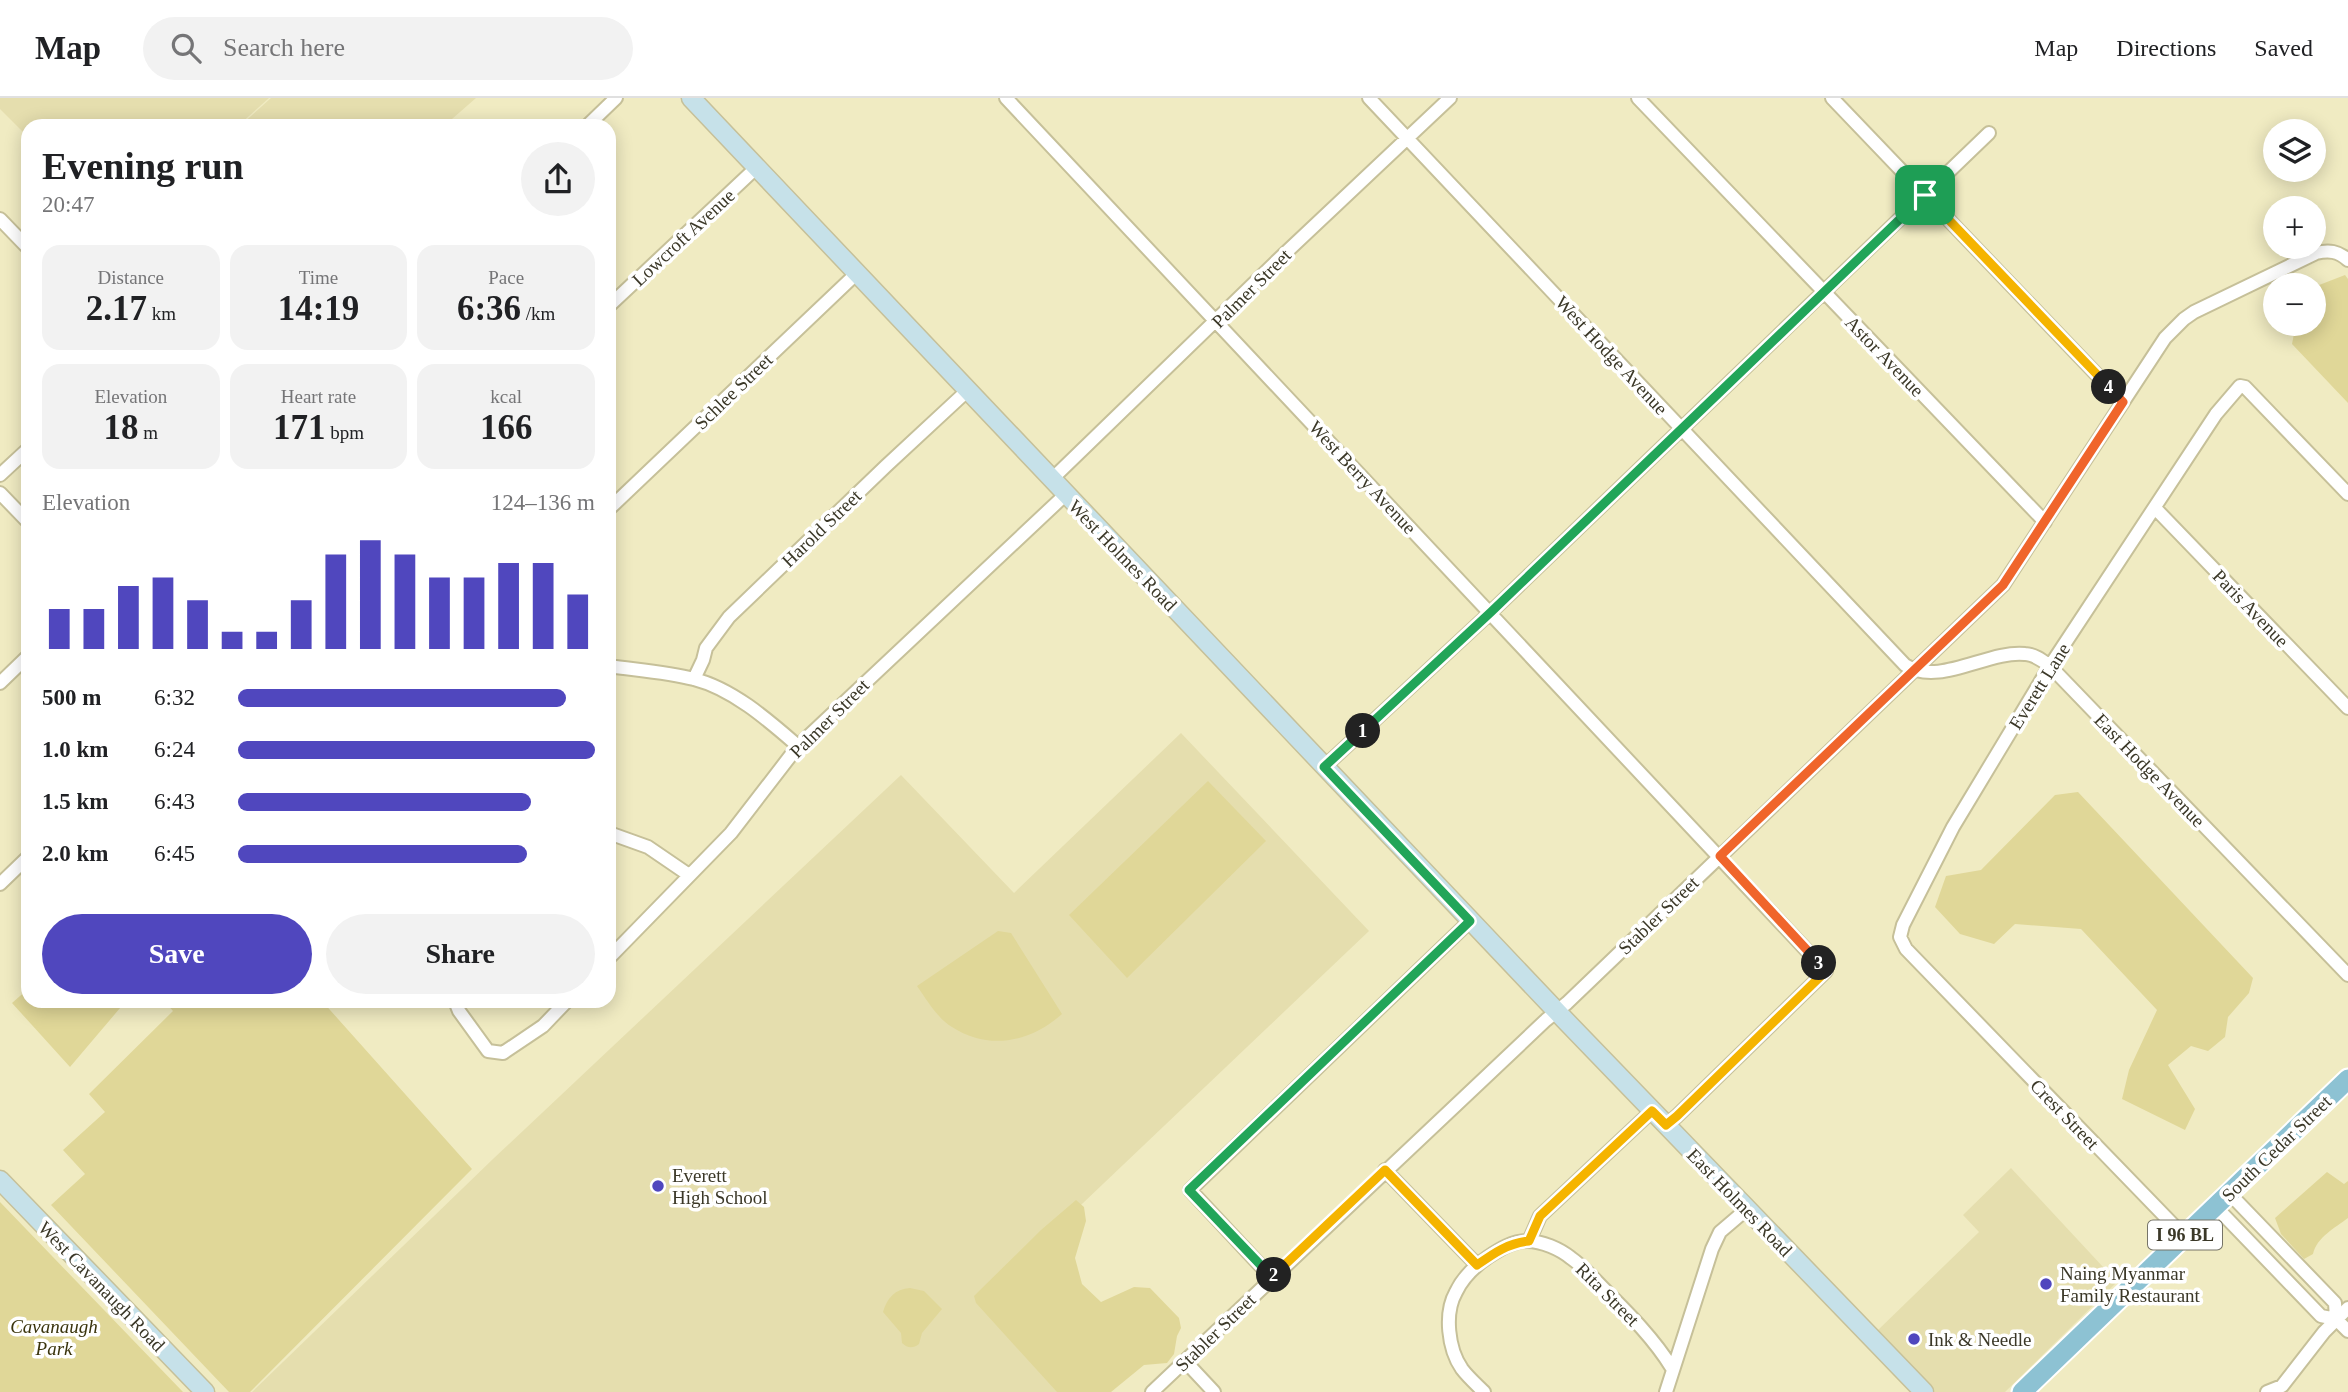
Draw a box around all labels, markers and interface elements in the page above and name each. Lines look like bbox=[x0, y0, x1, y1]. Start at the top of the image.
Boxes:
search box bbox=[143, 17, 633, 80]
icon: search bbox=[167, 29, 205, 67]
text: Map bbox=[35, 30, 101, 66]
text: Search here bbox=[223, 33, 345, 62]
text: Map bbox=[2034, 35, 2078, 61]
text: Directions bbox=[2116, 35, 2216, 61]
text: Saved bbox=[2254, 35, 2313, 61]
map controls bbox=[2263, 119, 2326, 336]
button: layers bbox=[2263, 119, 2326, 182]
button: share bbox=[521, 142, 595, 216]
text: Evening run bbox=[42, 145, 244, 187]
pin bbox=[1895, 165, 1955, 225]
icon: arrive bbox=[1906, 176, 1944, 214]
street label: Lowcroft Avenue bbox=[628, 185, 739, 290]
text: 20:47 bbox=[42, 192, 94, 217]
button: + bbox=[2263, 196, 2326, 259]
street label: Palmer Street bbox=[1208, 244, 1296, 332]
text: Distance bbox=[98, 267, 164, 288]
text: Time bbox=[299, 267, 338, 288]
text: Pace bbox=[488, 267, 524, 288]
button: − bbox=[2263, 273, 2326, 336]
text: 2.17 bbox=[86, 289, 147, 328]
text: 14:19 bbox=[278, 289, 359, 328]
text: 6:36 bbox=[457, 289, 521, 328]
street label: West Hodge Avenue bbox=[1551, 292, 1672, 419]
text: km bbox=[147, 303, 176, 324]
text: /km bbox=[521, 303, 555, 324]
street label: Astor Avenue bbox=[1841, 312, 1928, 401]
street label: Schlee Street bbox=[690, 349, 777, 434]
pin: 4 bbox=[2092, 370, 2126, 404]
text: 4 bbox=[2104, 376, 2113, 397]
text: Elevation bbox=[94, 386, 167, 407]
text: Heart rate bbox=[281, 386, 356, 407]
text: kcal bbox=[490, 386, 522, 407]
text: 18 bbox=[104, 408, 139, 447]
text: 171 bbox=[273, 408, 325, 447]
text: 166 bbox=[480, 408, 532, 447]
street label: West Berry Avenue bbox=[1305, 416, 1420, 538]
text: m bbox=[139, 422, 158, 443]
text: bpm bbox=[325, 422, 364, 443]
street label: Harold Street bbox=[777, 485, 866, 571]
text: Elevation bbox=[42, 490, 130, 515]
text: 124–136 m bbox=[491, 490, 595, 515]
street label: West Holmes Road bbox=[1064, 495, 1181, 616]
street label: Paris Avenue bbox=[2209, 565, 2293, 651]
street label: Everett Lane bbox=[2005, 639, 2074, 733]
street label: Palmer Street bbox=[786, 674, 874, 762]
text: 500 m bbox=[42, 685, 101, 710]
text: 6:32 bbox=[154, 685, 195, 710]
street label: East Hodge Avenue bbox=[2090, 709, 2209, 831]
pin: 1 bbox=[1346, 714, 1380, 748]
text: 1 bbox=[1358, 720, 1367, 741]
text: 1.0 km bbox=[42, 737, 108, 762]
text: 6:24 bbox=[154, 737, 195, 762]
text: 1.5 km bbox=[42, 789, 108, 814]
text: 6:43 bbox=[154, 789, 195, 814]
text: 2.0 km bbox=[42, 841, 108, 866]
text: 6:45 bbox=[154, 841, 195, 866]
street label: Stabler Street bbox=[1614, 872, 1703, 959]
button: Save bbox=[42, 914, 312, 994]
button: Share bbox=[326, 914, 595, 994]
pin: 3 bbox=[1801, 946, 1836, 980]
text: 3 bbox=[1814, 952, 1823, 973]
street label: Crest Street bbox=[2026, 1075, 2104, 1154]
street label: South Cedar Street bbox=[2217, 1090, 2336, 1206]
street label: East Holmes Road bbox=[1683, 1144, 1797, 1261]
place label: Everett High School bbox=[672, 1165, 768, 1208]
marker: Everett High School bbox=[650, 1178, 666, 1194]
street label: West Cavanaugh Road bbox=[34, 1217, 169, 1356]
road number: I 96 BL bbox=[2148, 1220, 2222, 1250]
pin: 2 bbox=[1256, 1258, 1292, 1292]
street label: Rita Street bbox=[1572, 1258, 1644, 1331]
place label: Naing Myanmar Family Restaurant bbox=[2060, 1263, 2201, 1306]
text: 2 bbox=[1269, 1264, 1278, 1285]
marker: Naing Myanmar Family Restaurant bbox=[2038, 1276, 2054, 1292]
street label: Stabler Street bbox=[1171, 1289, 1260, 1376]
park label: Cavanaugh Park bbox=[10, 1316, 98, 1359]
place label: Ink & Needle bbox=[1928, 1329, 2031, 1350]
marker: Ink & Needle bbox=[1906, 1331, 1922, 1347]

